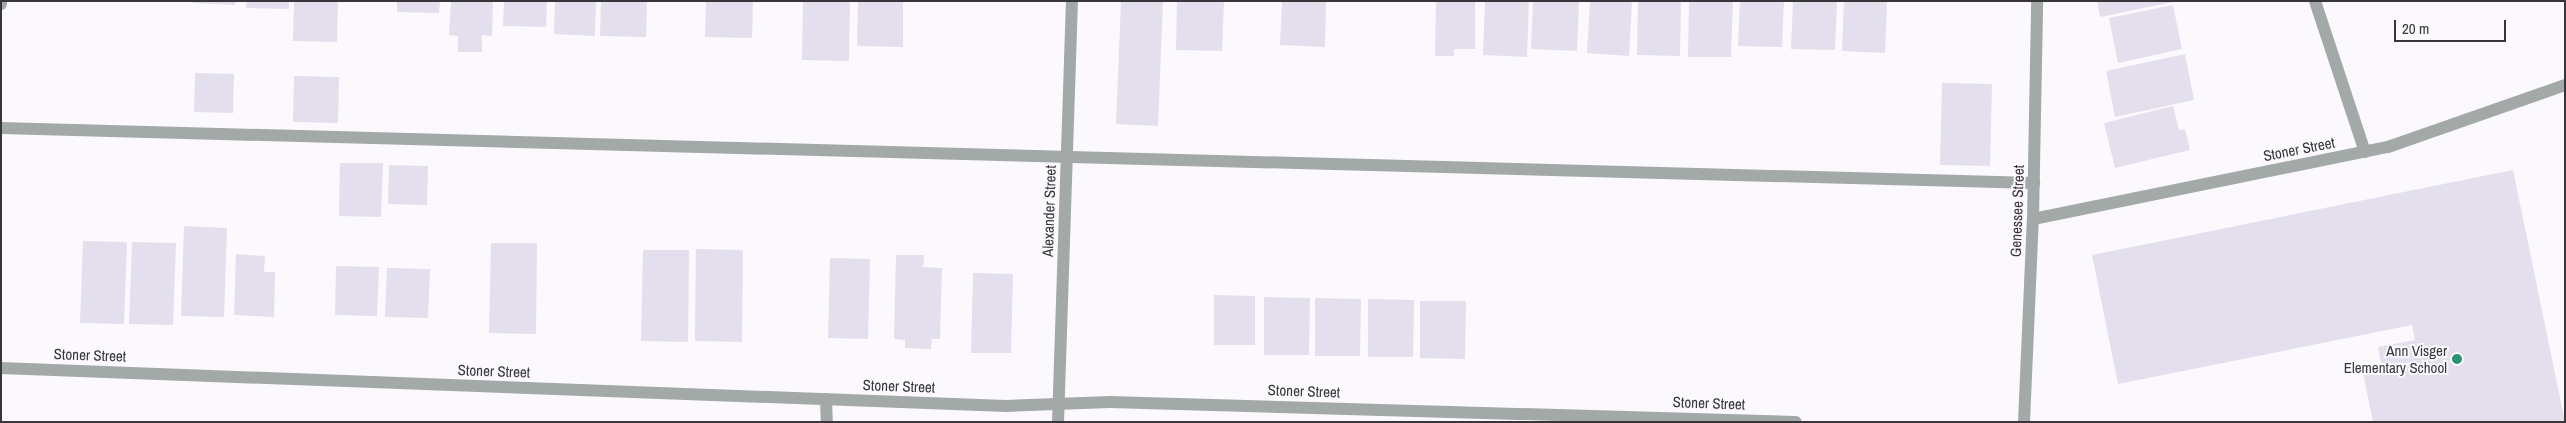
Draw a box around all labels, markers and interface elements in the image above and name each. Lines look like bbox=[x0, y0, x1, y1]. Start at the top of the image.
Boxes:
scale bar bbox=[2396, 10, 2508, 42]
text: 20 m bbox=[2402, 18, 2429, 39]
street label: Stoner Street bbox=[2262, 133, 2336, 165]
street label: Alexander Street bbox=[1038, 165, 1060, 257]
street label: Genessee Street bbox=[2006, 165, 2028, 257]
place label: Ann Visger Elementary School bbox=[2344, 341, 2447, 376]
street label: Stoner Street bbox=[53, 345, 127, 365]
marker: Ann Visger Elementary School bbox=[2451, 353, 2463, 365]
street label: Stoner Street bbox=[457, 361, 531, 381]
street label: Stoner Street bbox=[862, 376, 936, 396]
street label: Stoner Street bbox=[1267, 381, 1341, 401]
street label: Stoner Street bbox=[1672, 393, 1746, 413]

